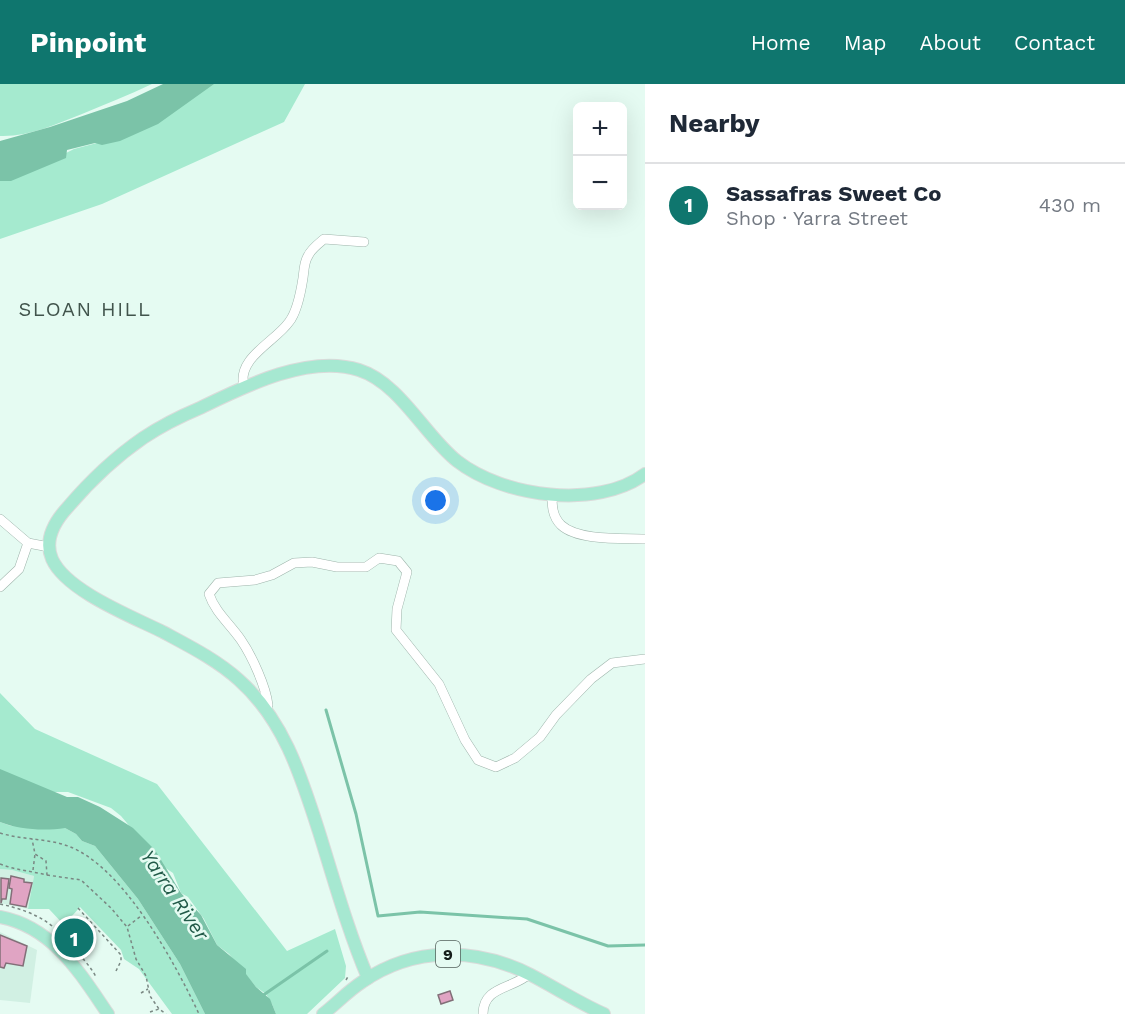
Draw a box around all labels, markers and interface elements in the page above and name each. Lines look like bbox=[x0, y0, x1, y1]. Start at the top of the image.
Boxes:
text: Pinpoint bbox=[30, 26, 146, 59]
text: Home bbox=[751, 30, 811, 55]
text: Map bbox=[844, 30, 887, 55]
text: About bbox=[920, 30, 981, 55]
text: Contact bbox=[1014, 30, 1095, 55]
map controls bbox=[573, 102, 627, 210]
button: + bbox=[573, 102, 627, 156]
text: Nearby bbox=[669, 108, 760, 138]
button: − bbox=[573, 156, 627, 210]
text: Sassafras Sweet Co bbox=[726, 181, 941, 206]
text: 1 bbox=[684, 193, 693, 217]
text: 430 m bbox=[1039, 193, 1101, 217]
text: Shop · Yarra Street bbox=[726, 206, 908, 230]
district label: SLOAN HILL bbox=[18, 297, 152, 321]
your location bbox=[421, 486, 450, 515]
water label: Yarra River bbox=[136, 845, 215, 946]
pin: 1 bbox=[54, 916, 94, 960]
road number: 9 bbox=[436, 941, 460, 967]

